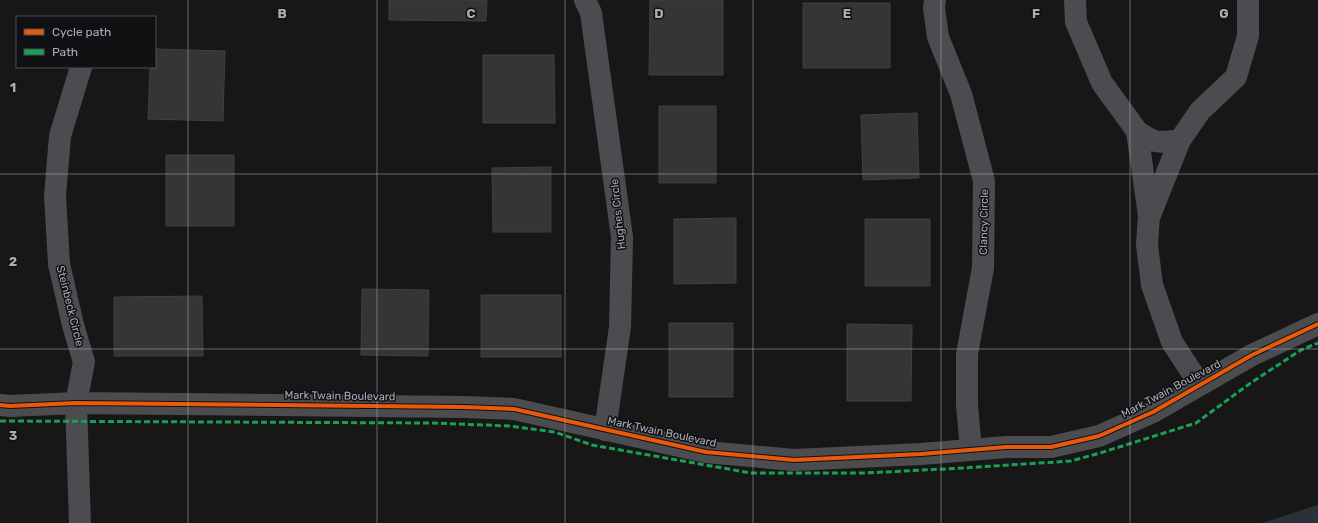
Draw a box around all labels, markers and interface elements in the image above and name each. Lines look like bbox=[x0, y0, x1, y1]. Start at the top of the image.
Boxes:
text: B bbox=[277, 6, 287, 21]
text: C bbox=[466, 6, 476, 21]
text: D bbox=[654, 6, 664, 21]
text: E bbox=[843, 6, 851, 21]
text: F bbox=[1032, 6, 1040, 21]
text: G bbox=[1219, 6, 1229, 21]
legend bbox=[16, 16, 156, 68]
text: Cycle path bbox=[52, 25, 111, 39]
text: Path bbox=[52, 45, 78, 59]
text: 1 bbox=[10, 80, 16, 95]
street label: Hughes Circle bbox=[608, 178, 628, 250]
street label: Clancy Circle bbox=[977, 189, 991, 255]
text: 2 bbox=[9, 254, 17, 269]
street label: Steinbeck Circle bbox=[54, 264, 86, 348]
street label: Mark Twain Boulevard bbox=[1119, 357, 1223, 421]
street label: Mark Twain Boulevard bbox=[285, 389, 395, 403]
street label: Mark Twain Boulevard bbox=[606, 414, 718, 450]
text: 3 bbox=[9, 428, 18, 443]

